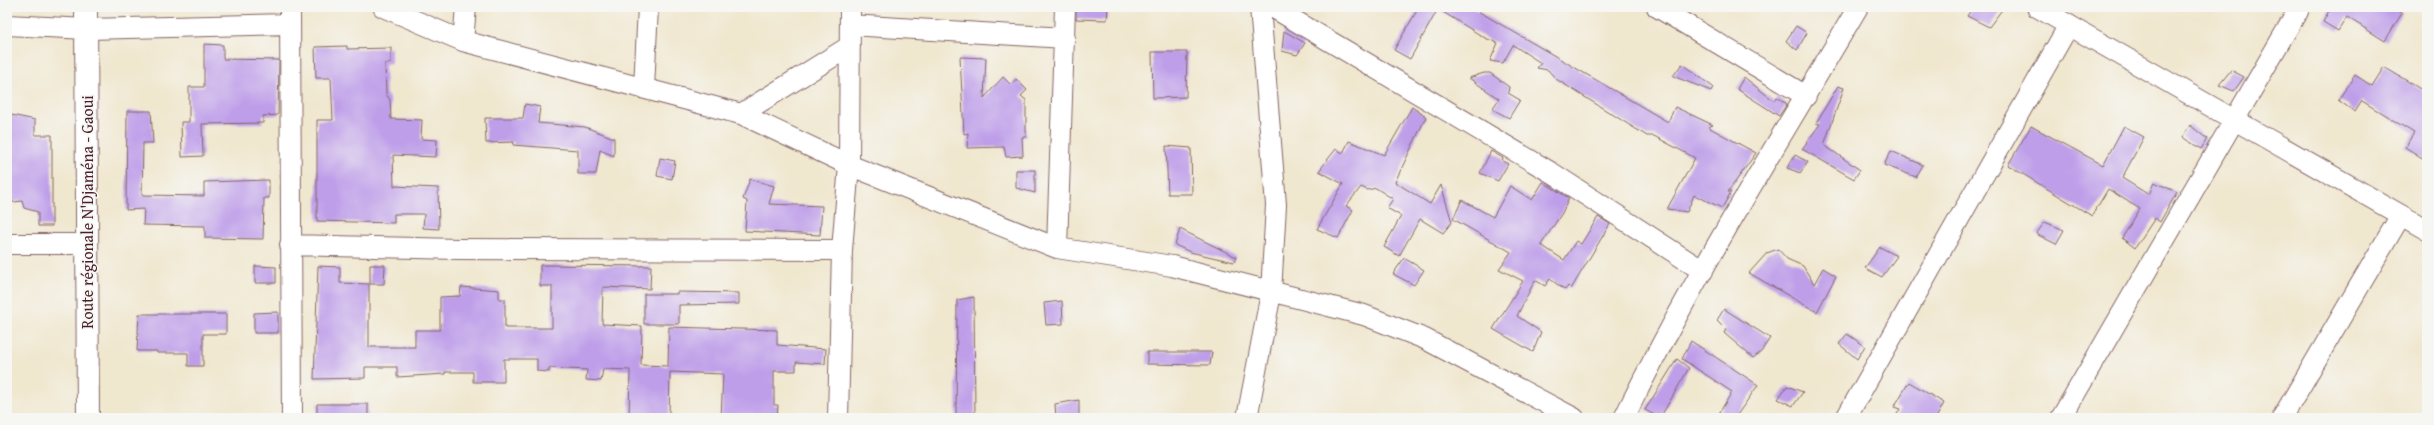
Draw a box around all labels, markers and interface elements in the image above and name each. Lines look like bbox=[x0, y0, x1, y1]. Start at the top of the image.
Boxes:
street label: Route régionale N'Djaména - Gaoui bbox=[75, 95, 99, 329]

